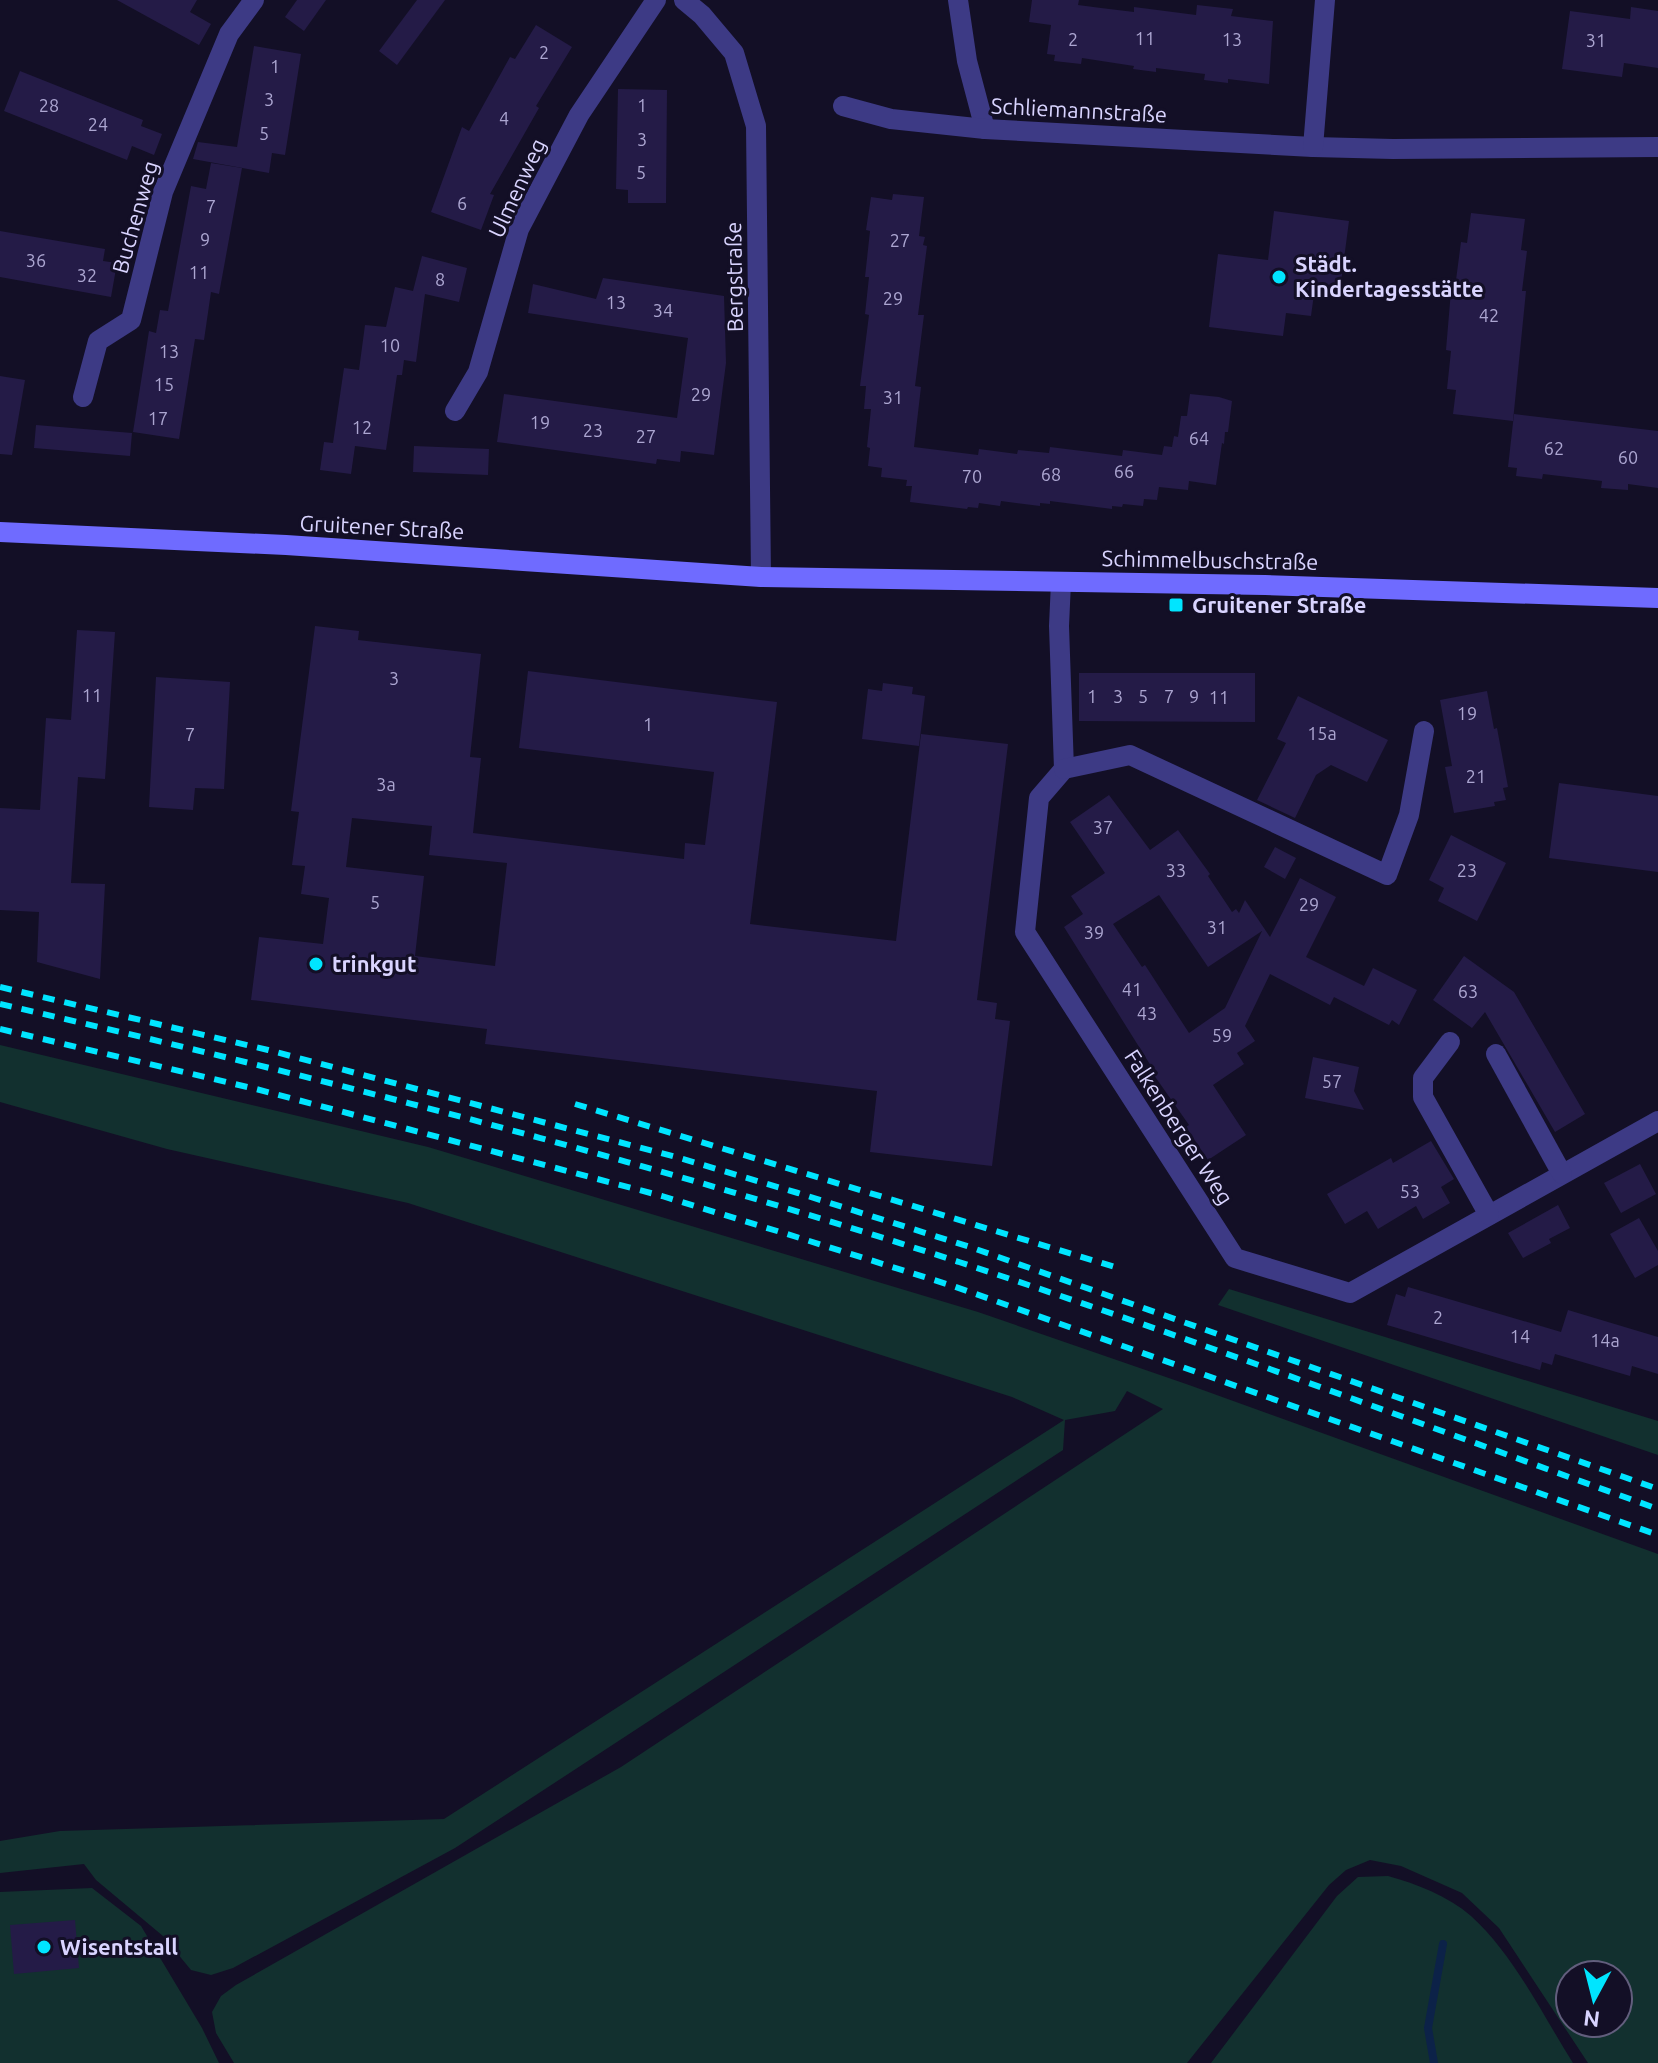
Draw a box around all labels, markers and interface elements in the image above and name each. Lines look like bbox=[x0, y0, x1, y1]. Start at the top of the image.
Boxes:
house number: 11 bbox=[1135, 28, 1155, 48]
house number: 2 bbox=[1068, 29, 1078, 49]
house number: 13 bbox=[1222, 29, 1242, 49]
house number: 31 bbox=[1586, 30, 1606, 50]
house number: 2 bbox=[539, 42, 549, 62]
house number: 1 bbox=[270, 56, 280, 76]
house number: 3 bbox=[264, 89, 274, 109]
street label: Schliemannstraße bbox=[990, 92, 1168, 127]
house number: 28 bbox=[39, 95, 59, 115]
house number: 1 bbox=[637, 95, 647, 115]
house number: 4 bbox=[499, 108, 509, 128]
house number: 24 bbox=[88, 114, 108, 134]
house number: 5 bbox=[259, 123, 269, 143]
house number: 3 bbox=[637, 129, 647, 149]
street label: Ulmenweg bbox=[483, 134, 550, 241]
street label: Buchenweg bbox=[107, 158, 163, 276]
house number: 5 bbox=[636, 162, 646, 182]
house number: 6 bbox=[457, 193, 467, 213]
house number: 7 bbox=[206, 196, 216, 216]
street label: Bergstraße bbox=[720, 222, 747, 332]
house number: 9 bbox=[200, 229, 210, 249]
house number: 27 bbox=[890, 230, 910, 250]
house number: 36 bbox=[26, 250, 46, 270]
place label: Städt. Kindertagesstätte bbox=[1295, 251, 1484, 301]
house number: 11 bbox=[189, 262, 209, 282]
house number: 32 bbox=[77, 265, 97, 285]
marker: Städt. Kindertagesstätte bbox=[1270, 268, 1288, 286]
house number: 8 bbox=[435, 269, 445, 289]
house number: 29 bbox=[883, 288, 903, 308]
house number: 13 bbox=[606, 292, 626, 312]
house number: 34 bbox=[653, 300, 673, 320]
house number: 42 bbox=[1479, 305, 1499, 325]
house number: 10 bbox=[380, 335, 400, 355]
house number: 13 bbox=[159, 341, 179, 361]
house number: 15 bbox=[154, 374, 174, 394]
house number: 29 bbox=[691, 384, 711, 404]
house number: 31 bbox=[883, 387, 903, 407]
house number: 17 bbox=[148, 408, 168, 428]
house number: 19 bbox=[530, 412, 550, 432]
house number: 12 bbox=[352, 417, 372, 437]
house number: 23 bbox=[583, 420, 603, 440]
house number: 27 bbox=[636, 426, 656, 446]
house number: 64 bbox=[1189, 428, 1209, 448]
house number: 62 bbox=[1544, 438, 1564, 458]
house number: 60 bbox=[1618, 447, 1638, 467]
house number: 66 bbox=[1114, 461, 1134, 481]
house number: 68 bbox=[1041, 464, 1061, 484]
house number: 70 bbox=[962, 466, 982, 486]
street label: Gruitener Straße bbox=[299, 510, 465, 543]
street label: Schimmelbuschstraße bbox=[1102, 545, 1318, 574]
place label: Gruitener Straße bbox=[1192, 592, 1367, 617]
marker: Gruitener Straße bbox=[1167, 596, 1185, 614]
house number: 3 bbox=[389, 668, 399, 688]
house number: 11 bbox=[82, 685, 102, 705]
house number: 1 bbox=[1087, 686, 1097, 706]
house number: 3 bbox=[1113, 686, 1123, 706]
house number: 5 bbox=[1138, 686, 1148, 706]
house number: 7 bbox=[1164, 686, 1174, 706]
house number: 9 bbox=[1189, 686, 1199, 706]
house number: 11 bbox=[1209, 687, 1229, 707]
house number: 19 bbox=[1457, 703, 1477, 723]
house number: 1 bbox=[643, 714, 653, 734]
house number: 15a bbox=[1307, 723, 1337, 743]
house number: 7 bbox=[185, 724, 195, 744]
house number: 21 bbox=[1466, 766, 1486, 786]
house number: 3a bbox=[376, 774, 396, 794]
house number: 37 bbox=[1093, 817, 1113, 837]
house number: 33 bbox=[1166, 860, 1186, 880]
house number: 23 bbox=[1457, 860, 1477, 880]
house number: 5 bbox=[370, 892, 380, 912]
house number: 29 bbox=[1299, 894, 1319, 914]
house number: 31 bbox=[1207, 917, 1227, 937]
house number: 39 bbox=[1084, 922, 1104, 942]
place label: trinkgut bbox=[332, 951, 416, 976]
marker: trinkgut bbox=[307, 955, 325, 973]
house number: 41 bbox=[1122, 979, 1142, 999]
house number: 63 bbox=[1458, 981, 1478, 1001]
house number: 43 bbox=[1137, 1003, 1157, 1023]
house number: 59 bbox=[1212, 1025, 1232, 1045]
street label: Falkenberger Weg bbox=[1120, 1045, 1239, 1209]
house number: 57 bbox=[1322, 1071, 1342, 1091]
house number: 53 bbox=[1400, 1181, 1420, 1201]
house number: 2 bbox=[1433, 1307, 1443, 1327]
house number: 14 bbox=[1510, 1326, 1530, 1346]
house number: 14a bbox=[1590, 1330, 1620, 1350]
place label: Wisentstall bbox=[60, 1934, 178, 1959]
marker: Wisentstall bbox=[35, 1938, 53, 1956]
north arrow bbox=[1554, 1959, 1634, 2039]
text: N bbox=[1582, 2006, 1601, 2033]

